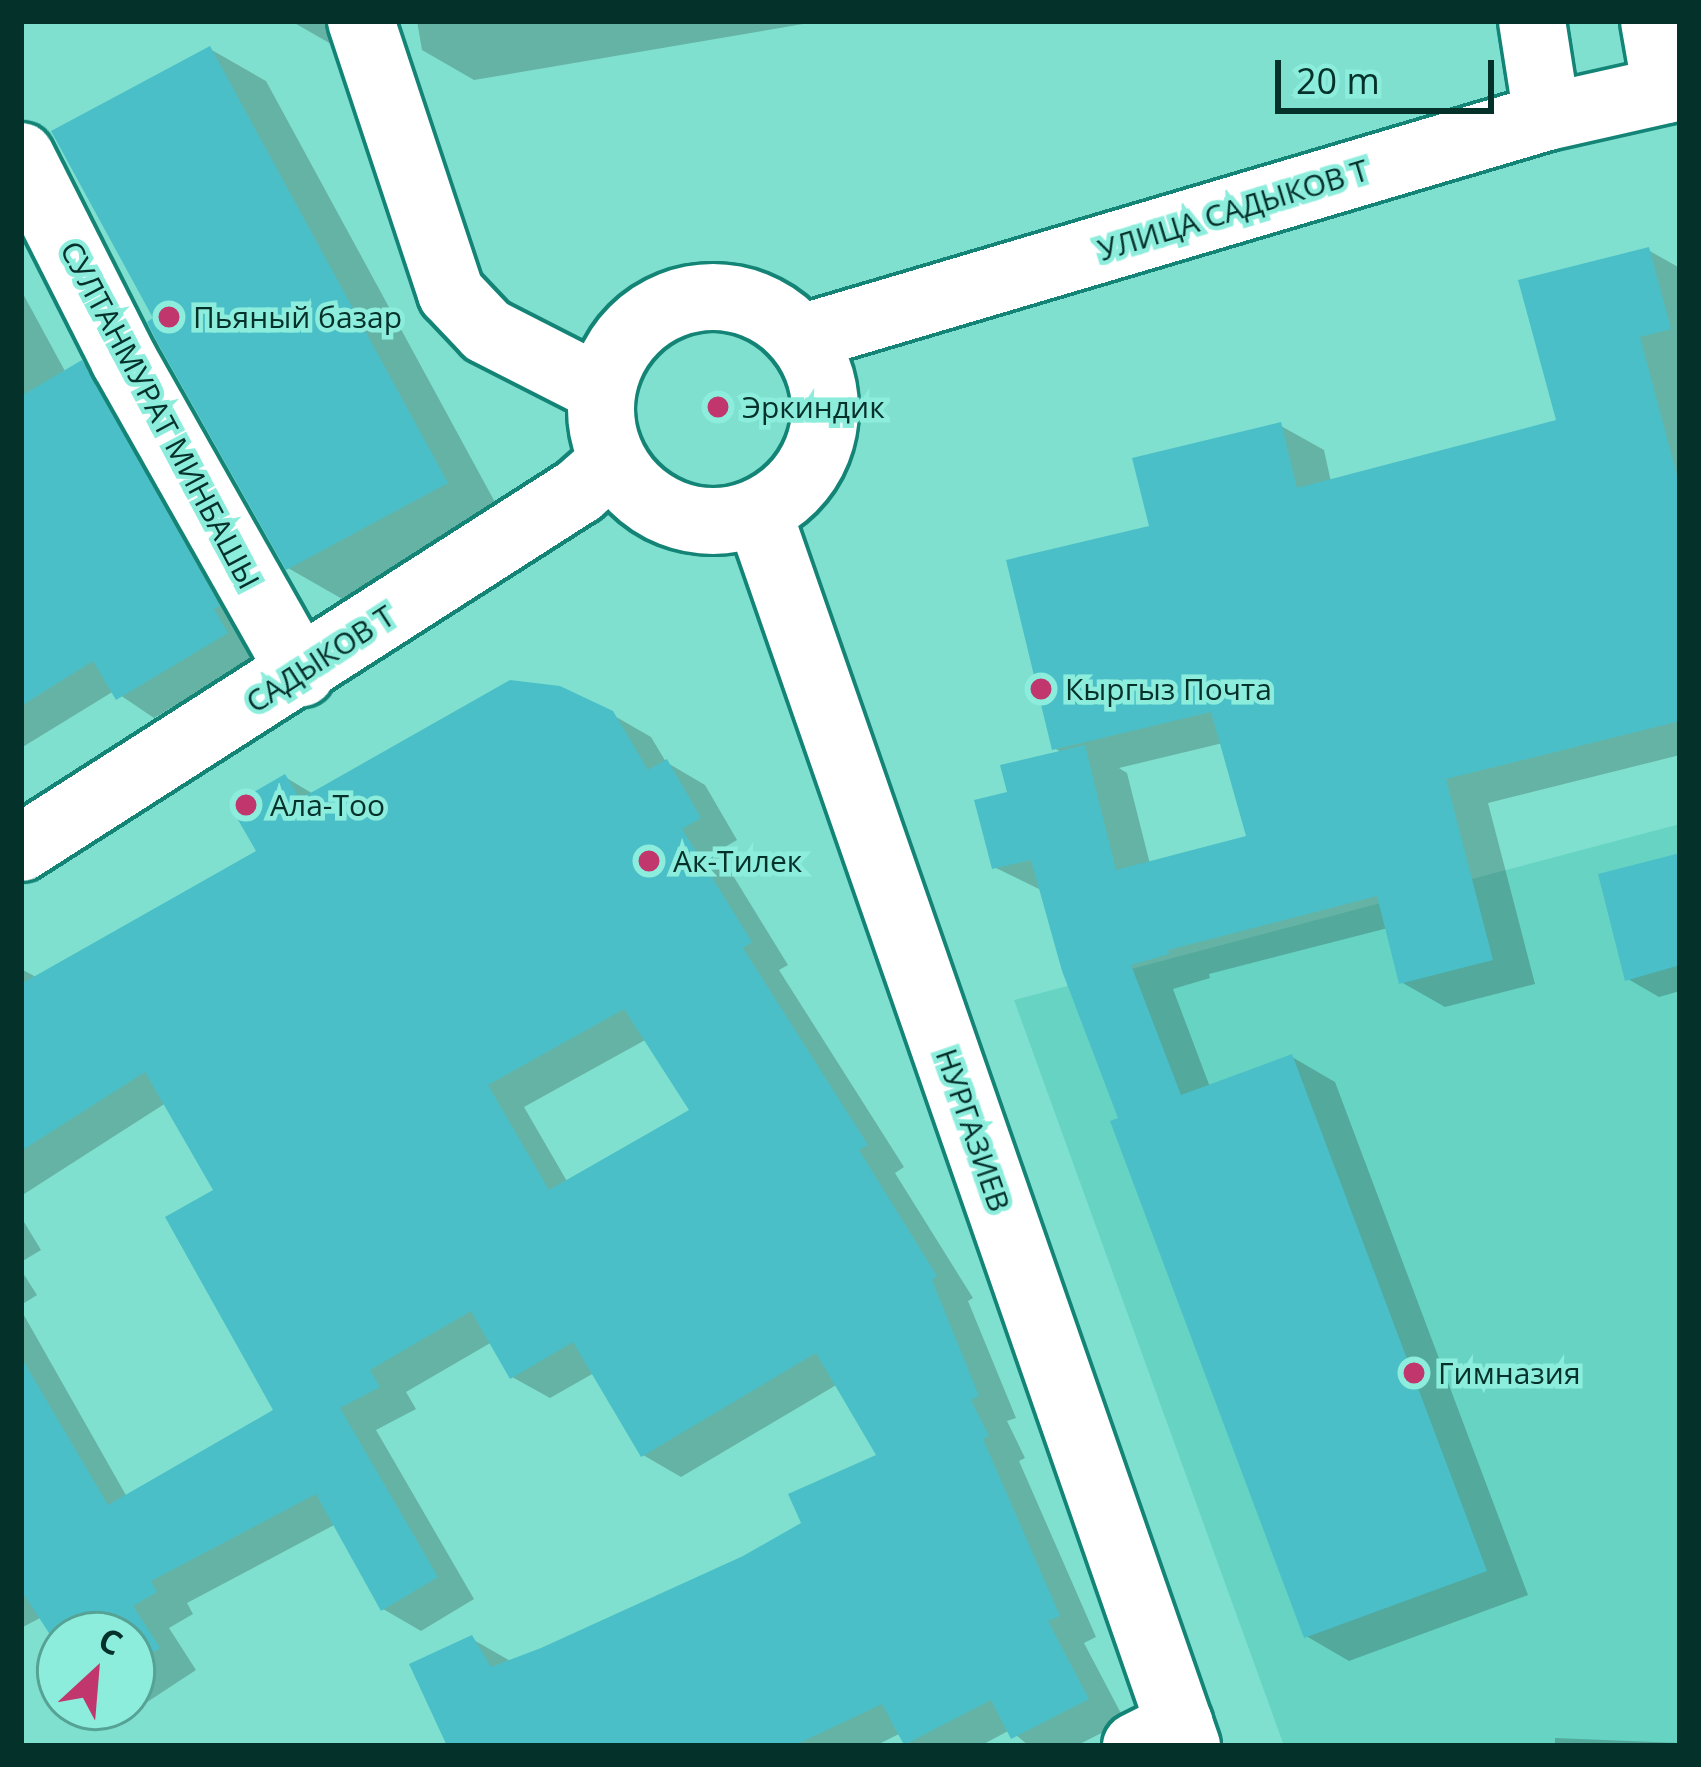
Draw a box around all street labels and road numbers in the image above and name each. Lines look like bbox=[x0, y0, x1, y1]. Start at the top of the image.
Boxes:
street label: УЛИЦА САДЫКОВ Т bbox=[1094, 152, 1372, 268]
street label: СУЛТАНМУРАТ МИНБАШЫ bbox=[53, 235, 267, 595]
street label: САДЫКОВ Т bbox=[239, 598, 401, 720]
street label: НУРГАЗИЕВ bbox=[928, 1044, 1018, 1216]

